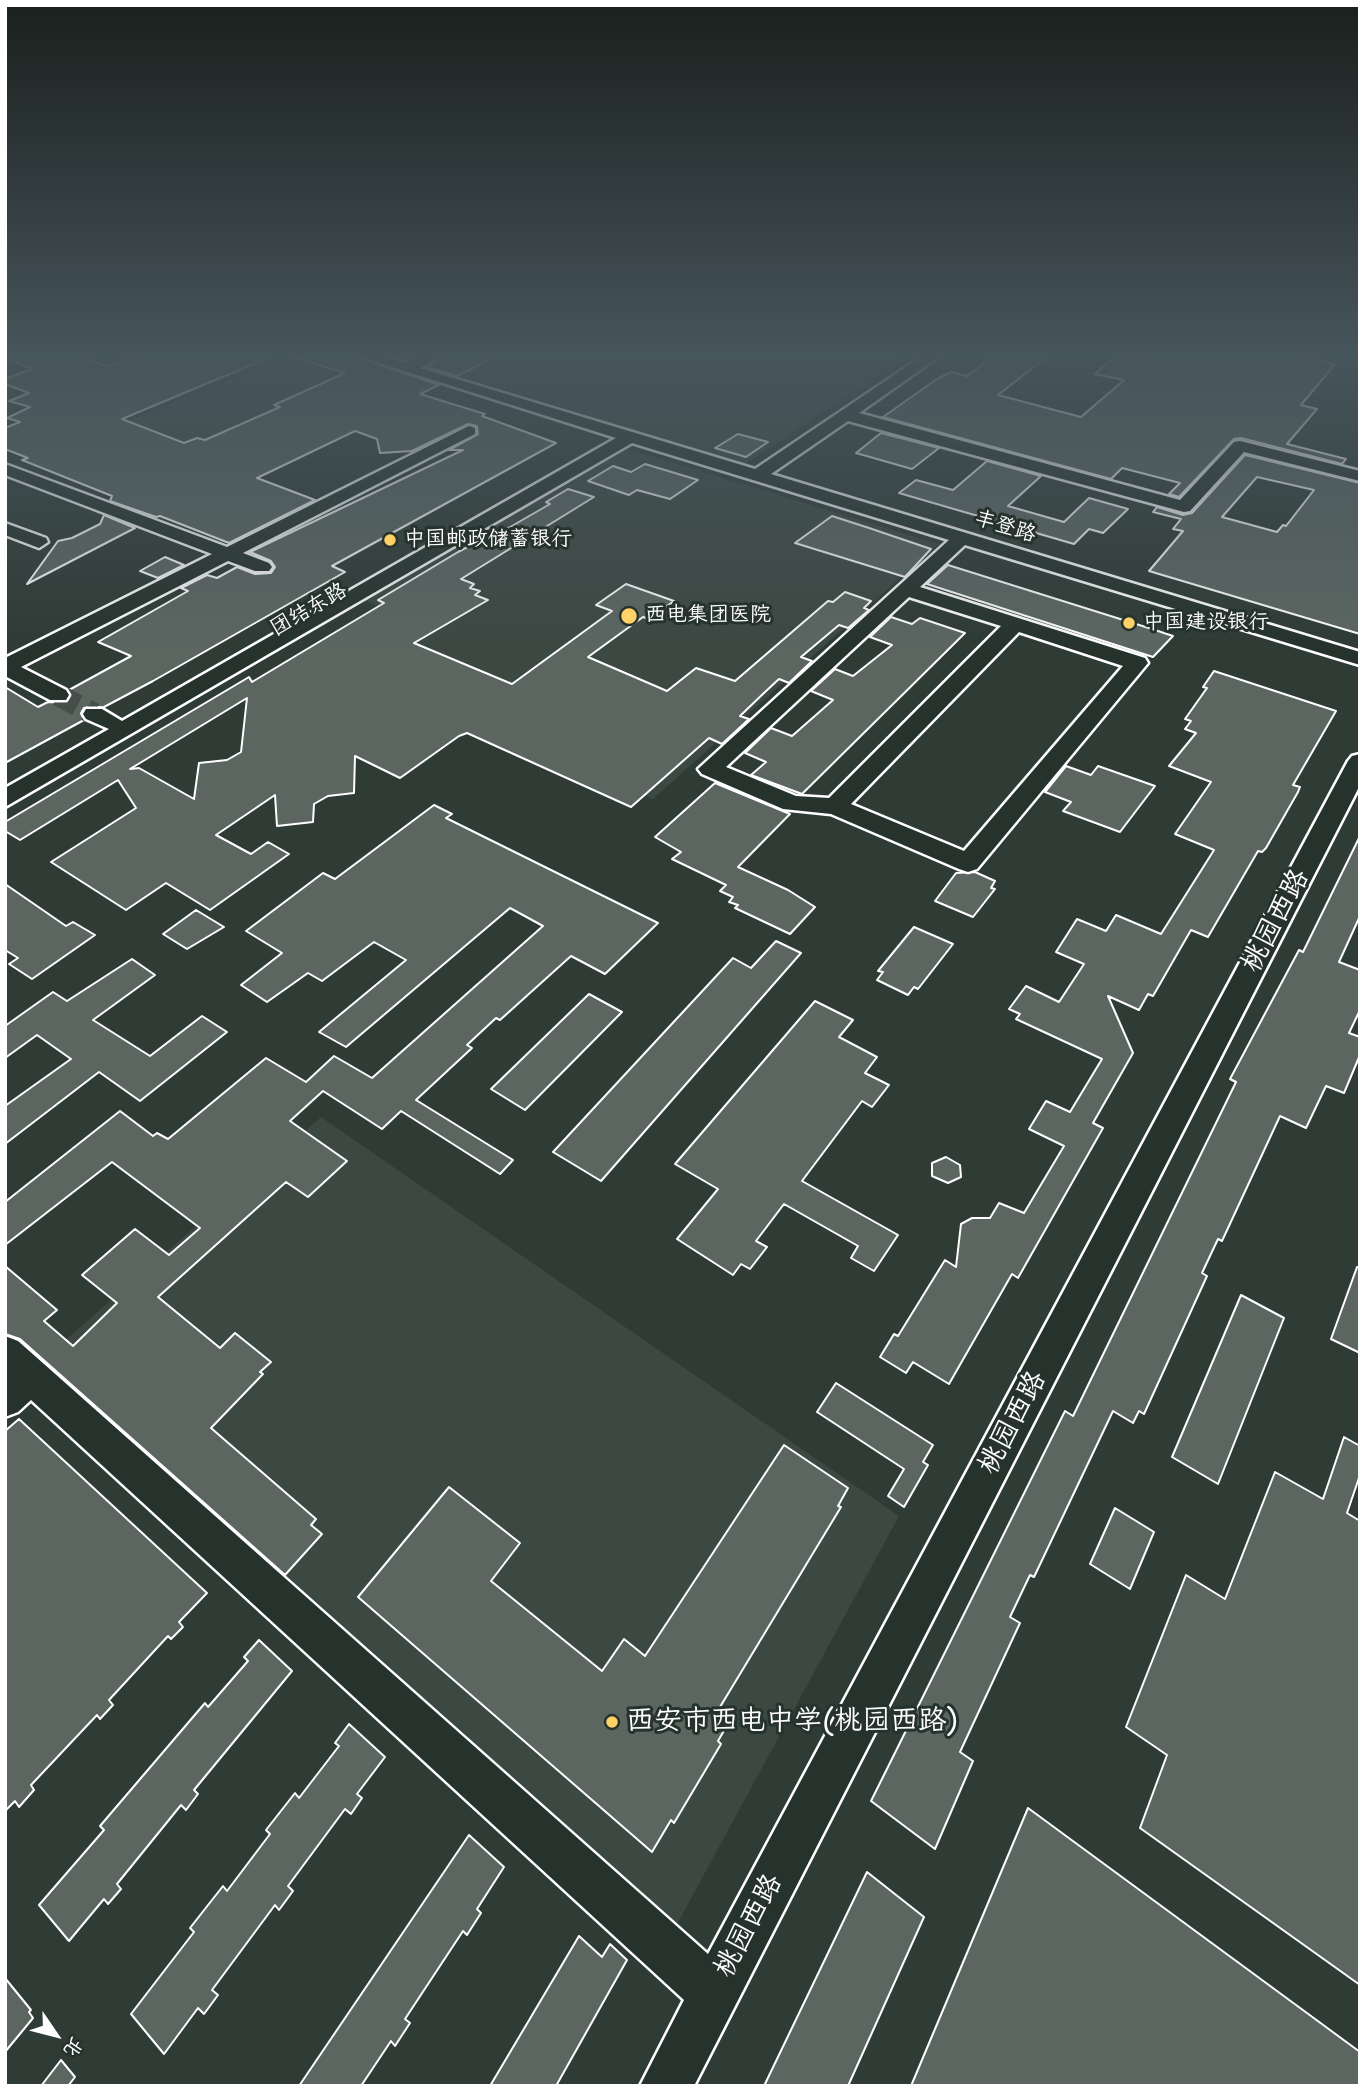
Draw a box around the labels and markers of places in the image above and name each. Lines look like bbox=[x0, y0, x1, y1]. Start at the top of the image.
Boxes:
place label: 中国邮政储蓄银行 bbox=[404, 527, 572, 553]
marker: 中国邮政储蓄银行 bbox=[382, 532, 398, 548]
place label: 西电集团医院 bbox=[645, 603, 771, 629]
marker: 西电集团医院 bbox=[619, 606, 639, 626]
place label: 中国建设银行 bbox=[1143, 610, 1269, 636]
marker: 中国建设银行 bbox=[1121, 615, 1137, 631]
place label: 西安市西电中学(桃园西路) bbox=[626, 1705, 958, 1739]
marker: 西安市西电中学(桃园西路) bbox=[604, 1714, 620, 1730]

